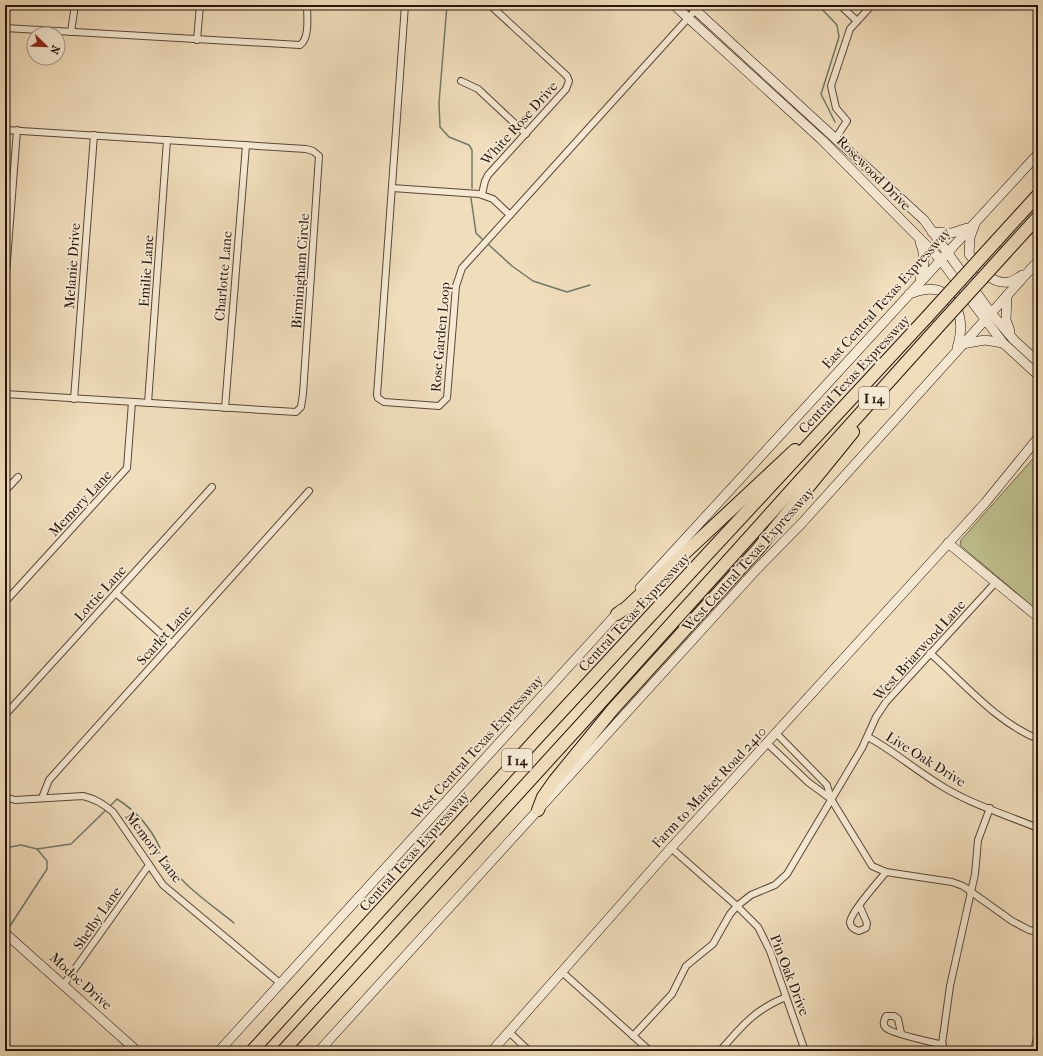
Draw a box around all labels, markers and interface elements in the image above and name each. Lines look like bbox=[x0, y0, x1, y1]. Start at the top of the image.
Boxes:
north arrow bbox=[26, 26, 66, 66]
text: N bbox=[47, 43, 62, 57]
street label: White Rose Drive bbox=[477, 78, 562, 170]
street label: Rosewood Drive bbox=[833, 133, 914, 214]
street label: Birmingham Circle bbox=[288, 213, 313, 329]
street label: Melanie Drive bbox=[61, 222, 84, 310]
street label: East Central Texas Expressway bbox=[818, 224, 955, 373]
street label: Charlotte Lane bbox=[211, 230, 236, 322]
street label: Emilie Lane bbox=[136, 234, 157, 308]
street label: Rose Garden Loop bbox=[427, 281, 454, 393]
street label: Central Texas Expressway bbox=[795, 311, 914, 437]
road number: I 14 bbox=[859, 387, 889, 409]
street label: Memory Lane bbox=[45, 467, 115, 540]
street label: West Central Texas Expressway bbox=[678, 483, 818, 636]
street label: Central Texas Expressway bbox=[575, 549, 694, 675]
street label: Lottie Lane bbox=[71, 562, 130, 625]
street label: West Briarwood Lane bbox=[869, 596, 969, 705]
street label: Scarlet Lane bbox=[133, 602, 196, 669]
street label: West Central Texas Expressway bbox=[407, 671, 547, 824]
street label: Farm-to-Market Road 2410 bbox=[649, 723, 770, 852]
street label: Live Oak Drive bbox=[883, 728, 969, 791]
road number: I 14 bbox=[502, 749, 532, 771]
street label: Central Texas Expressway bbox=[356, 787, 473, 915]
street label: Memory Lane bbox=[121, 808, 186, 886]
street label: Shelby Lane bbox=[70, 883, 125, 953]
street label: Pin Oak Drive bbox=[766, 932, 813, 1018]
street label: Modoc Drive bbox=[46, 949, 115, 1014]

